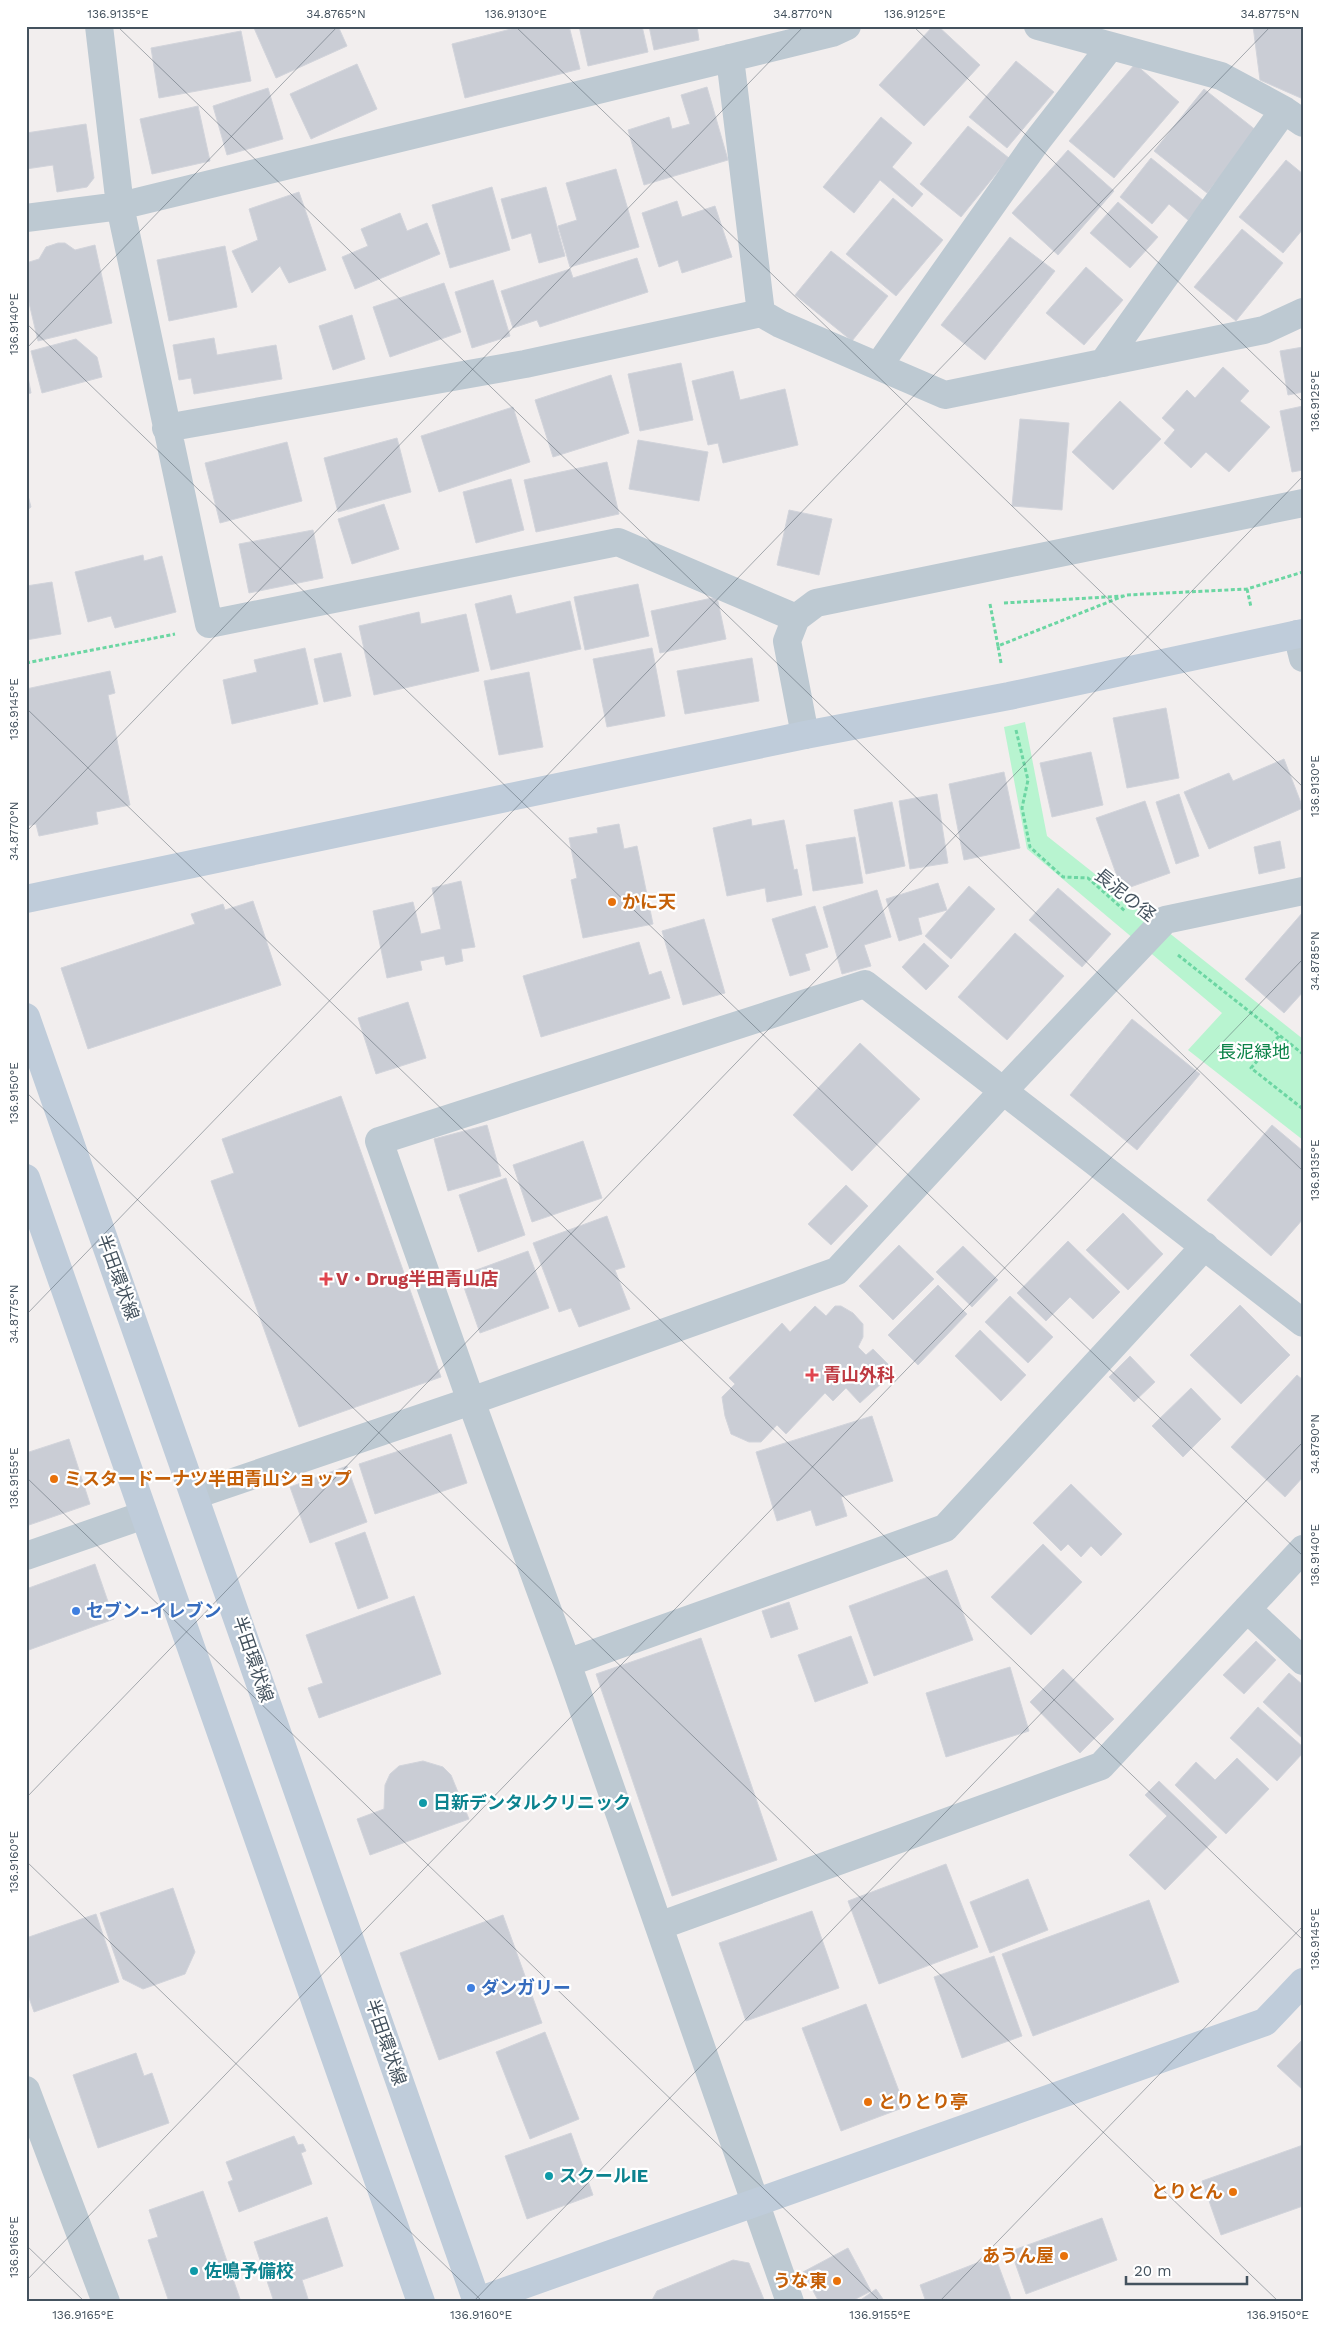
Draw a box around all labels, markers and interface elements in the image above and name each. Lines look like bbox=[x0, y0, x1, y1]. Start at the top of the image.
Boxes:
text: 136.9135°E bbox=[87, 7, 149, 21]
text: 34.8765°N bbox=[306, 7, 366, 21]
text: 136.9130°E bbox=[485, 7, 547, 21]
text: 34.8770°N bbox=[773, 7, 833, 21]
text: 136.9125°E bbox=[884, 7, 946, 21]
text: 34.8775°N bbox=[1240, 7, 1300, 21]
text: 136.9140°E bbox=[7, 293, 21, 355]
text: 136.9125°E bbox=[1308, 370, 1322, 432]
text: 136.9145°E bbox=[7, 678, 21, 740]
text: 136.9130°E bbox=[1308, 755, 1322, 817]
text: 34.8770°N bbox=[7, 801, 21, 861]
street label: 長泥の径 bbox=[1091, 864, 1160, 925]
place label: かに天 bbox=[622, 891, 676, 912]
marker: かに天 bbox=[606, 896, 618, 908]
text: 34.8785°N bbox=[1308, 931, 1322, 991]
park label: 長泥緑地 bbox=[1218, 1041, 1290, 1062]
text: 136.9150°E bbox=[7, 1062, 21, 1124]
text: 136.9135°E bbox=[1308, 1139, 1322, 1201]
street label: 半田環状線 bbox=[93, 1231, 144, 1323]
place label: V・Drug半田青山店 bbox=[336, 1268, 498, 1289]
marker: V・Drug半田青山店 bbox=[320, 1273, 332, 1285]
text: 34.8775°N bbox=[7, 1284, 21, 1344]
place label: 青山外科 bbox=[823, 1364, 895, 1385]
marker: 青山外科 bbox=[805, 1368, 819, 1382]
text: 34.8790°N bbox=[1308, 1414, 1322, 1474]
text: 136.9155°E bbox=[7, 1447, 21, 1509]
place label: ミスタードーナツ半田青山ショップ bbox=[64, 1468, 352, 1489]
marker: ミスタードーナツ半田青山ショップ bbox=[48, 1473, 60, 1485]
text: 136.9140°E bbox=[1308, 1524, 1322, 1586]
place label: セブン-イレブン bbox=[86, 1600, 222, 1621]
marker: セブン-イレブン bbox=[70, 1605, 82, 1617]
street label: 半田環状線 bbox=[229, 1613, 278, 1705]
place label: 日新デンタルクリニック bbox=[433, 1792, 631, 1813]
marker: 日新デンタルクリニック bbox=[417, 1797, 429, 1809]
text: 136.9160°E bbox=[7, 1831, 21, 1893]
text: 136.9145°E bbox=[1308, 1908, 1322, 1970]
place label: ダンガリー bbox=[481, 1977, 571, 1998]
marker: ダンガリー bbox=[465, 1982, 477, 1994]
street label: 半田環状線 bbox=[362, 1996, 411, 2088]
place label: とりとり亭 bbox=[878, 2091, 968, 2112]
marker: とりとり亭 bbox=[862, 2096, 874, 2108]
place label: スクールIE bbox=[559, 2165, 648, 2186]
marker: スクールIE bbox=[543, 2170, 555, 2182]
place label: とりとん bbox=[1151, 2181, 1223, 2202]
marker: とりとん bbox=[1227, 2186, 1239, 2198]
text: 136.9165°E bbox=[7, 2216, 21, 2278]
place label: あうん屋 bbox=[982, 2245, 1054, 2266]
marker: あうん屋 bbox=[1058, 2250, 1070, 2262]
scale bar bbox=[1126, 2253, 1248, 2285]
place label: 佐鳴予備校 bbox=[204, 2260, 294, 2281]
text: 20 m bbox=[1134, 2262, 1172, 2280]
marker: 佐鳴予備校 bbox=[188, 2265, 200, 2277]
place label: うな東 bbox=[773, 2270, 827, 2291]
marker: うな東 bbox=[831, 2275, 843, 2287]
text: 136.9165°E bbox=[52, 2308, 114, 2322]
text: 136.9160°E bbox=[450, 2308, 512, 2322]
text: 136.9155°E bbox=[849, 2308, 911, 2322]
text: 136.9150°E bbox=[1247, 2308, 1309, 2322]

